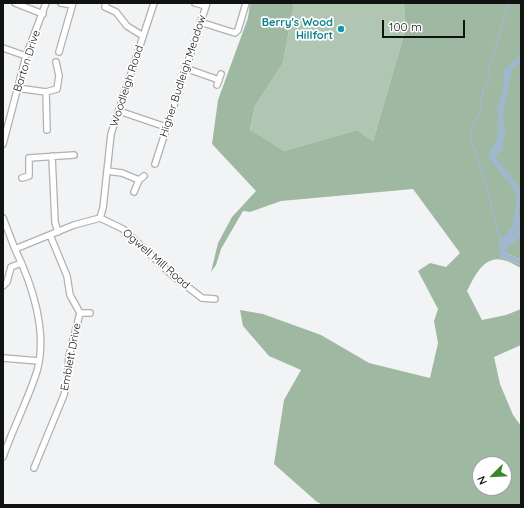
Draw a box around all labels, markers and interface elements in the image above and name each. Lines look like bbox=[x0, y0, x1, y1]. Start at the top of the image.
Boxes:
scale bar bbox=[384, 12, 467, 38]
street label: Higher Budleigh Meadow bbox=[157, 13, 209, 139]
place label: Berry's Wood Hillfort bbox=[262, 16, 333, 42]
text: 100 m bbox=[389, 19, 422, 34]
marker: Berry's Wood Hillfort bbox=[336, 24, 346, 34]
street label: Barton Drive bbox=[11, 28, 43, 94]
street label: Woodleigh Road bbox=[108, 44, 146, 128]
street label: Ogwell Mill Road bbox=[120, 226, 192, 292]
street label: Emblett Drive bbox=[58, 322, 84, 392]
north arrow bbox=[472, 456, 512, 496]
text: N bbox=[474, 474, 490, 487]

